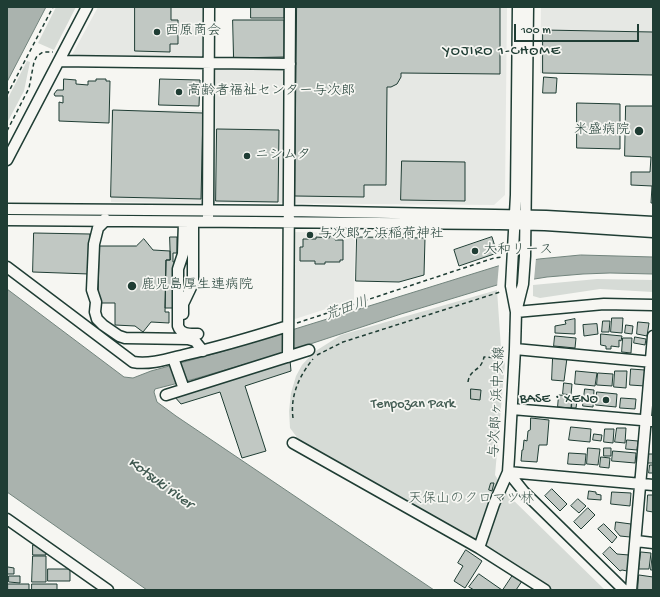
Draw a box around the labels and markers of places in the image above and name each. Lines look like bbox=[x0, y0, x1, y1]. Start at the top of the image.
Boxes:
place label: 西原商会 bbox=[165, 24, 221, 40]
marker: 西原商会 bbox=[152, 27, 162, 37]
place label: 高齢者福祉センター与次郎 bbox=[187, 84, 355, 100]
marker: 高齢者福祉センター与次郎 bbox=[174, 87, 184, 97]
place label: 米盛病院 bbox=[574, 123, 630, 139]
marker: 米盛病院 bbox=[633, 125, 645, 137]
place label: ニシムタ bbox=[255, 148, 311, 164]
marker: ニシムタ bbox=[242, 151, 252, 161]
place label: 与次郎ヶ浜稲荷神社 bbox=[318, 227, 444, 243]
marker: 与次郎ヶ浜稲荷神社 bbox=[305, 230, 315, 240]
place label: 大和リース bbox=[483, 243, 553, 259]
marker: 大和リース bbox=[470, 246, 480, 256]
place label: 鹿児島厚生連病院 bbox=[141, 278, 253, 294]
marker: 鹿児島厚生連病院 bbox=[126, 280, 138, 292]
place label: BASE・XENO bbox=[520, 392, 598, 408]
marker: BASE・XENO bbox=[601, 395, 611, 405]

